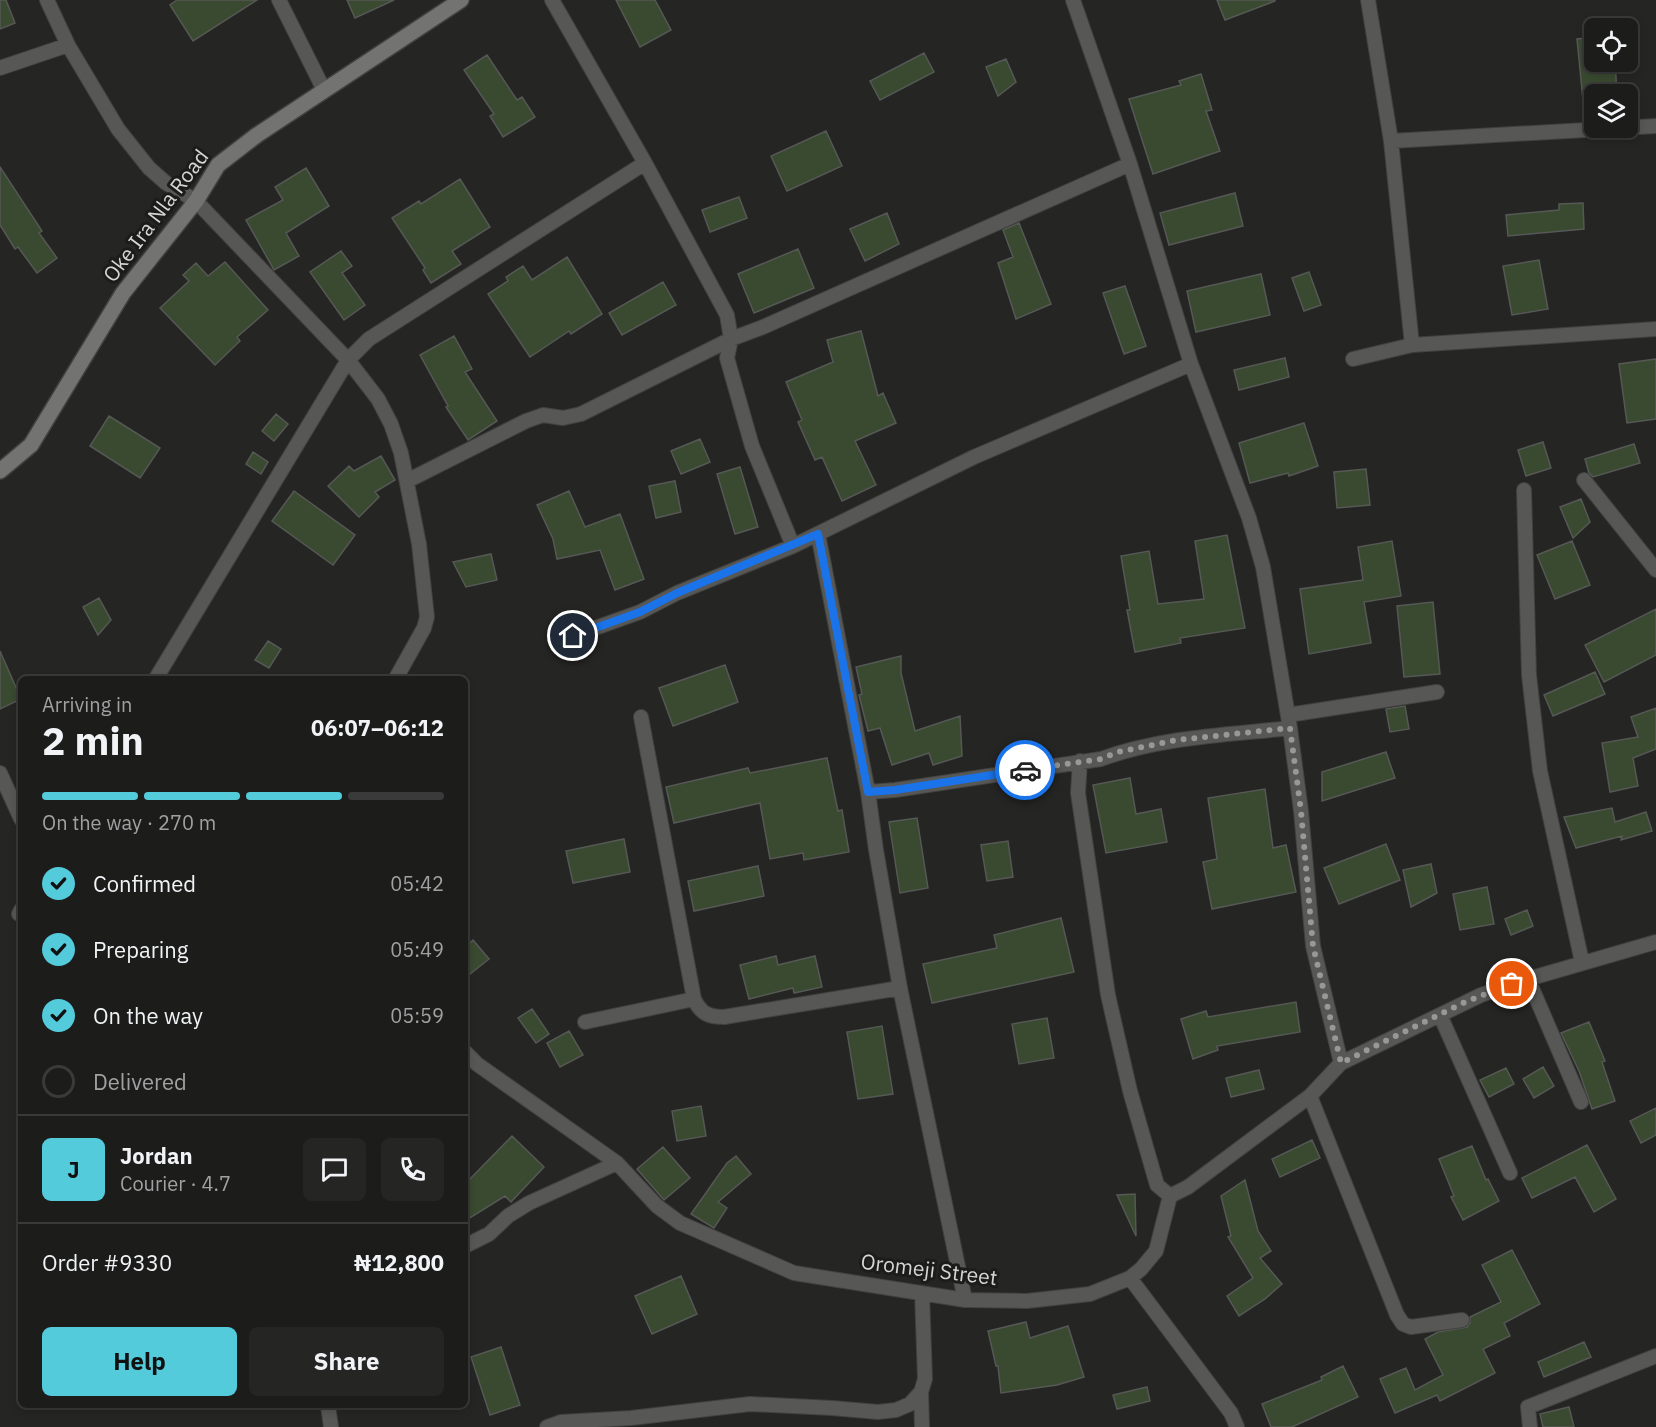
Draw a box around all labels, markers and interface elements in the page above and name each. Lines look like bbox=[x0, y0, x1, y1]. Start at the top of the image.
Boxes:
map controls bbox=[1584, 18, 1638, 138]
button: locate bbox=[1584, 18, 1638, 72]
button: layers bbox=[1584, 84, 1638, 138]
street label: Oke Ira Nla Road bbox=[96, 143, 214, 287]
pin bbox=[547, 610, 598, 661]
icon: home bbox=[556, 619, 589, 652]
text: Arriving in bbox=[42, 691, 132, 718]
text: 06:07–06:12 bbox=[311, 713, 444, 742]
text: 2 min bbox=[42, 715, 144, 766]
courier bbox=[995, 740, 1055, 800]
icon: car bbox=[1009, 754, 1042, 787]
text: On the way · 270 m bbox=[42, 809, 216, 836]
icon: check bbox=[42, 867, 75, 900]
text: Confirmed bbox=[93, 869, 196, 898]
text: 05:42 bbox=[390, 870, 444, 897]
icon: check bbox=[42, 933, 75, 966]
text: Preparing bbox=[93, 935, 188, 964]
text: 05:49 bbox=[390, 936, 444, 963]
pin bbox=[1486, 958, 1537, 1009]
icon: bag bbox=[1495, 967, 1528, 1000]
icon: check bbox=[42, 999, 75, 1032]
text: On the way bbox=[93, 1001, 203, 1030]
text: 05:59 bbox=[390, 1002, 444, 1029]
text: Delivered bbox=[93, 1067, 187, 1096]
button: chat bbox=[303, 1138, 366, 1201]
button: phone bbox=[381, 1138, 444, 1201]
text: Jordan bbox=[120, 1141, 193, 1170]
text: J bbox=[67, 1155, 80, 1184]
text: Courier · 4.7 bbox=[120, 1170, 231, 1197]
street label: Oromeji Street bbox=[859, 1247, 999, 1291]
text: Order #9330 bbox=[42, 1248, 172, 1277]
text: ₦12,800 bbox=[354, 1248, 444, 1277]
button: Help bbox=[42, 1327, 237, 1396]
button: Share bbox=[249, 1327, 444, 1396]

